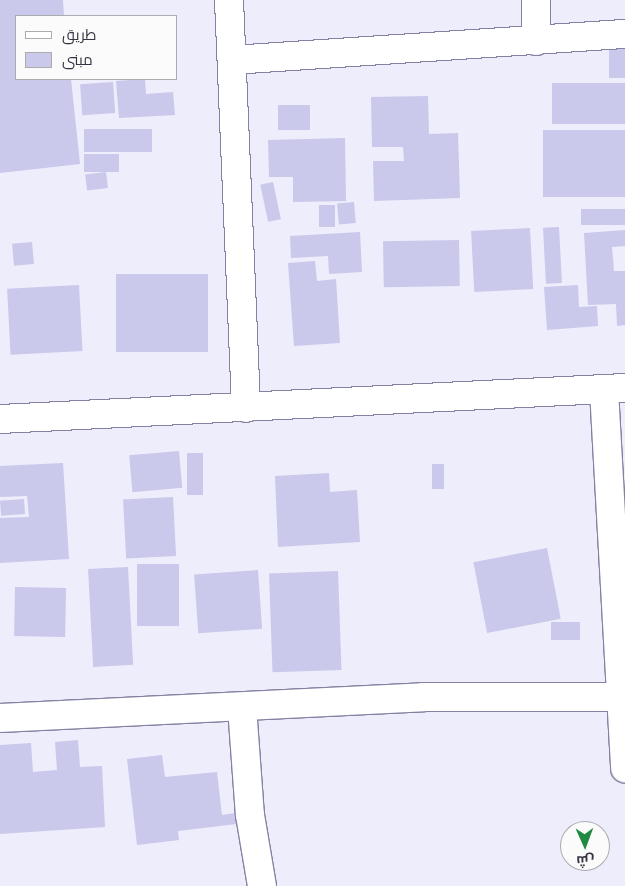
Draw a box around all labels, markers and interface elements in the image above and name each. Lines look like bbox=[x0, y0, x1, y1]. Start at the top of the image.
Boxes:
legend bbox=[15, 15, 178, 80]
text: طريق bbox=[62, 26, 96, 44]
text: مبنى bbox=[62, 51, 93, 69]
north arrow bbox=[560, 821, 610, 871]
text: ش bbox=[576, 852, 595, 869]

